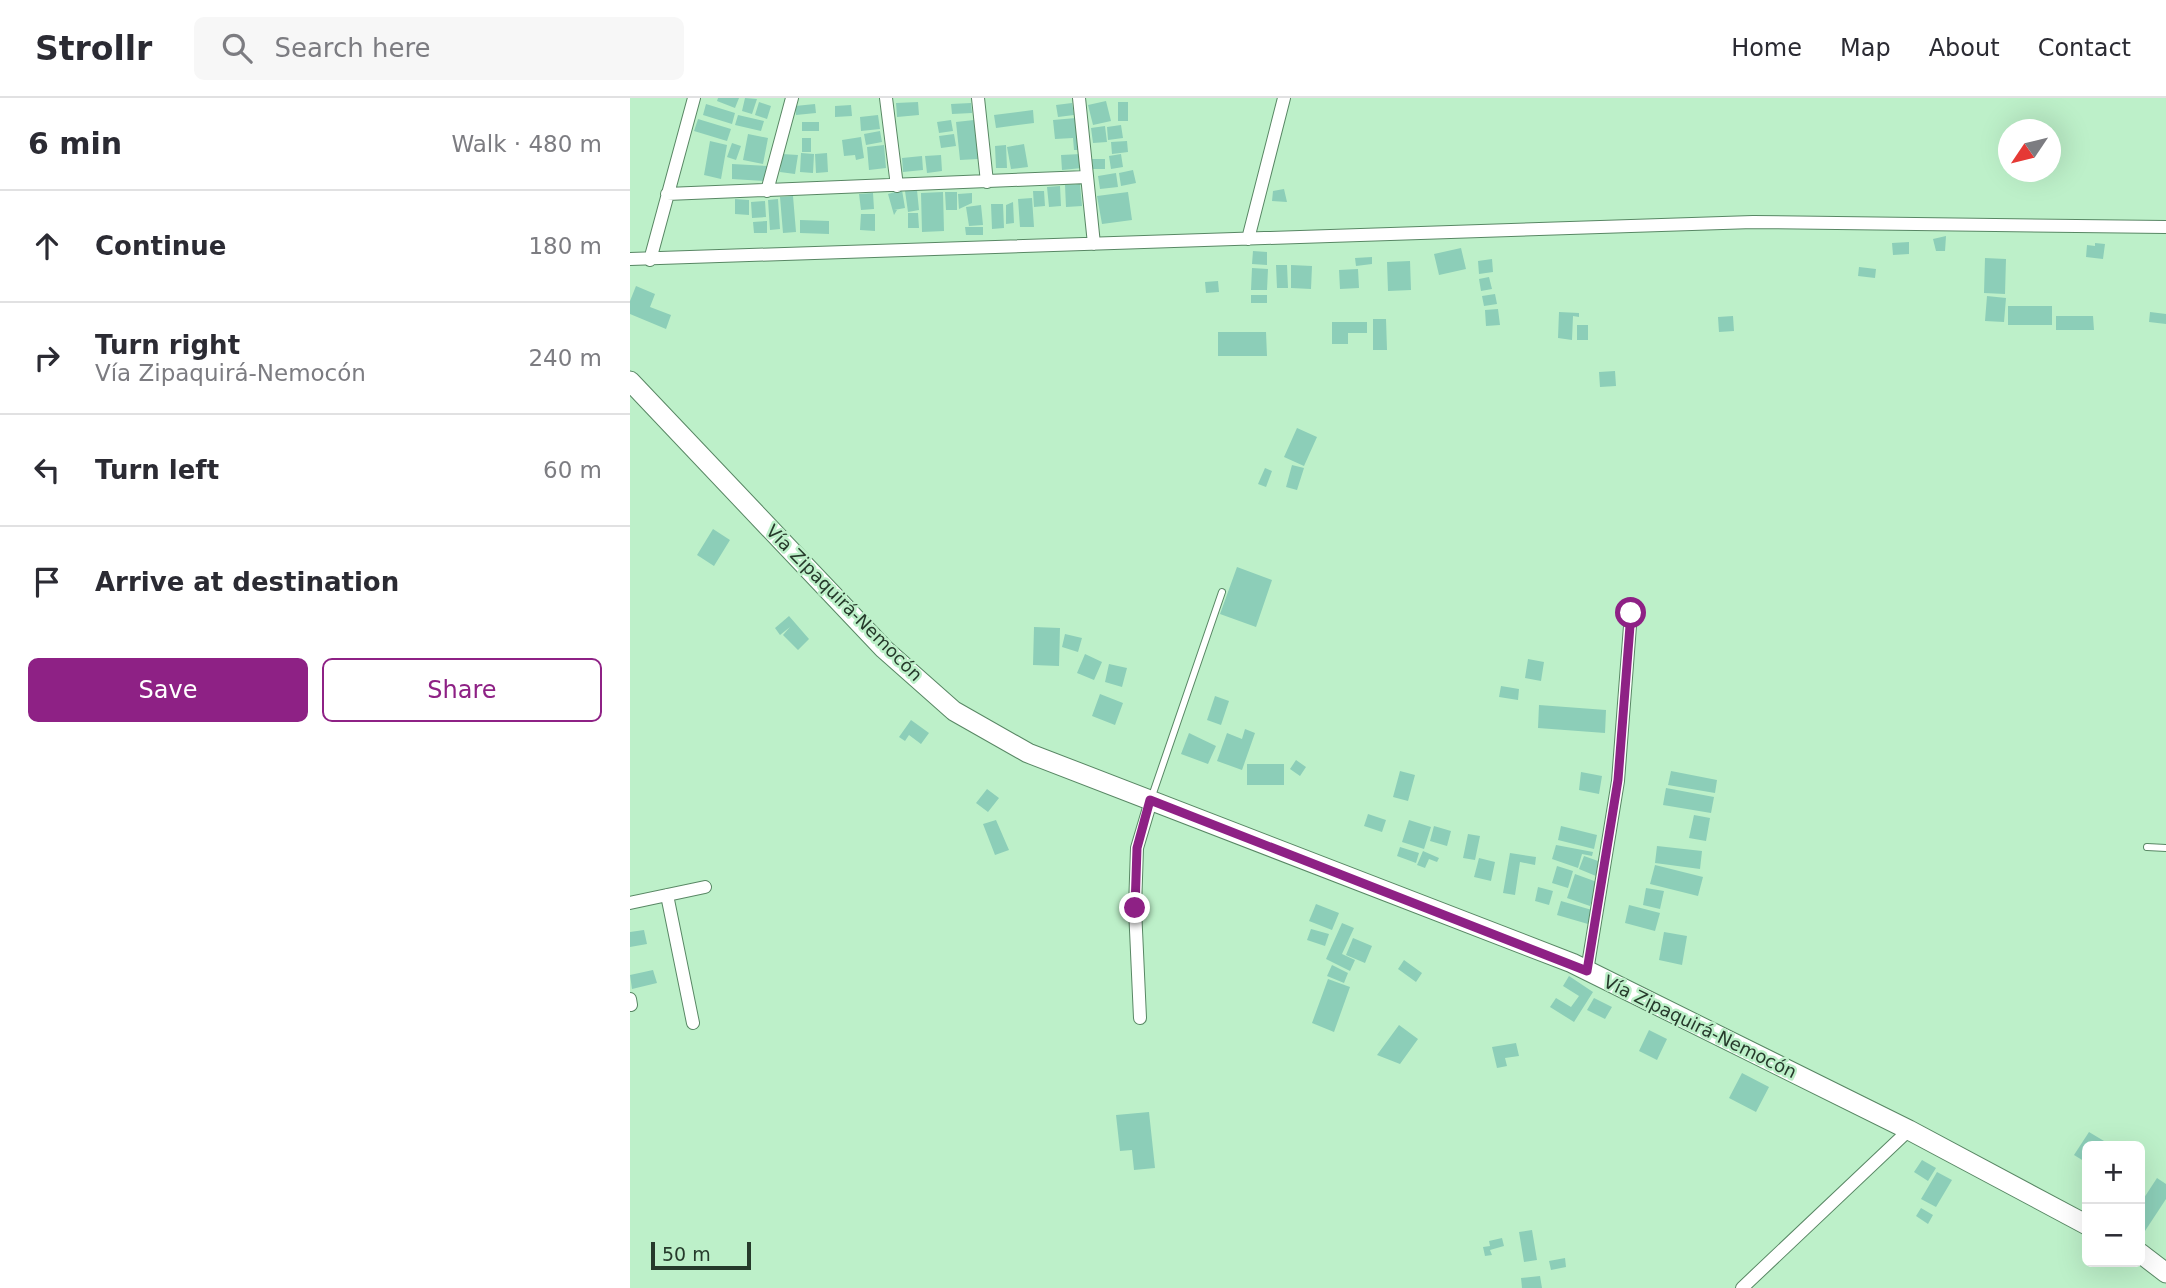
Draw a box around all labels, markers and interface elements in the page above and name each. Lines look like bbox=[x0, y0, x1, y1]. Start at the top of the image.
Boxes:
search box bbox=[194, 17, 684, 80]
text: Strollr bbox=[35, 29, 152, 68]
icon: search bbox=[218, 29, 256, 67]
text: Search here bbox=[274, 33, 431, 63]
text: Home bbox=[1731, 34, 1802, 62]
text: Map bbox=[1840, 34, 1891, 62]
text: About bbox=[1929, 34, 2000, 62]
text: Contact bbox=[2038, 34, 2131, 62]
north arrow bbox=[1998, 119, 2061, 182]
text: 6 min bbox=[28, 126, 122, 161]
text: Walk · 480 m bbox=[451, 131, 602, 157]
icon: ahead bbox=[28, 227, 66, 265]
text: Continue bbox=[95, 231, 226, 261]
text: 180 m bbox=[528, 233, 602, 259]
text: Turn right bbox=[95, 330, 240, 360]
icon: right bbox=[28, 339, 66, 377]
text: 240 m bbox=[528, 345, 602, 371]
text: Vía Zipaquirá-Nemocón bbox=[95, 360, 366, 386]
icon: left bbox=[28, 451, 66, 489]
text: Turn left bbox=[95, 455, 219, 485]
text: 60 m bbox=[543, 457, 602, 483]
street label: Vía Zipaquirá-Nemocón bbox=[762, 520, 927, 685]
icon: arrive bbox=[28, 563, 66, 601]
text: Arrive at destination bbox=[95, 567, 399, 597]
route start bbox=[1615, 597, 1646, 628]
button: Save bbox=[28, 658, 308, 722]
button: Share bbox=[322, 658, 602, 722]
route end bbox=[1119, 892, 1150, 923]
street label: Vía Zipaquirá-Nemocón bbox=[1600, 971, 1800, 1082]
map controls bbox=[2082, 1141, 2145, 1267]
button: + bbox=[2082, 1141, 2145, 1204]
button: − bbox=[2082, 1204, 2145, 1267]
scale bar bbox=[651, 1239, 751, 1271]
text: 50 m bbox=[662, 1243, 711, 1265]

